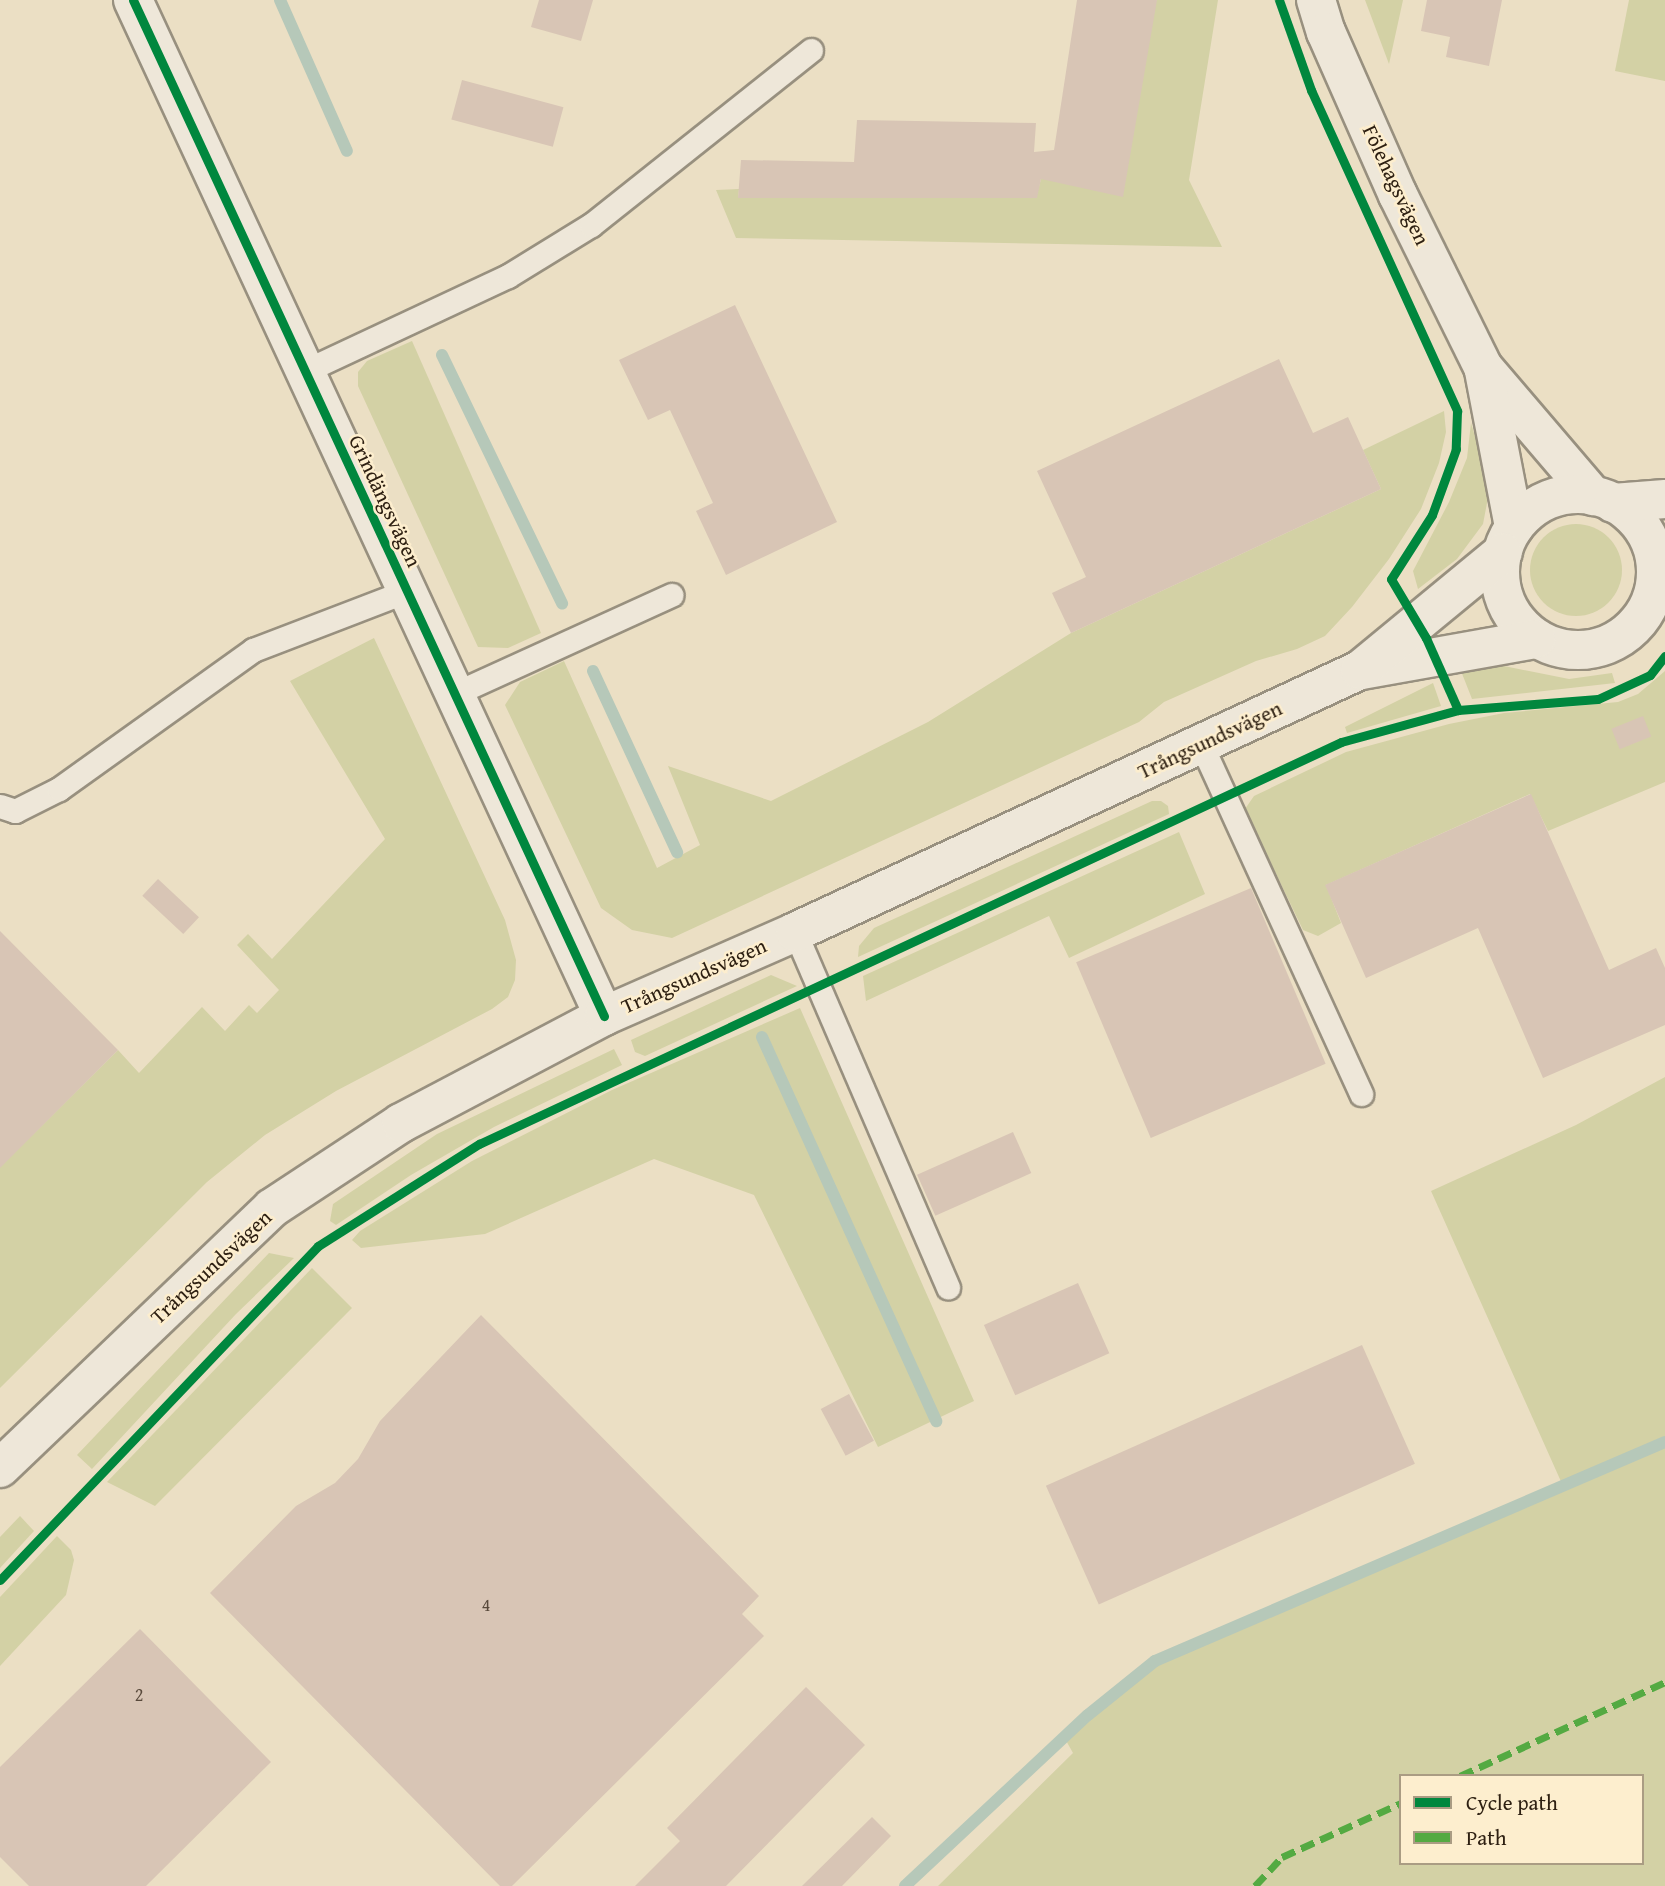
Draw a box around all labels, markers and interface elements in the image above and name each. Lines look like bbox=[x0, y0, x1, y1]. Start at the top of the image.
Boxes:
street label: Fölehagsvägen bbox=[1357, 121, 1435, 249]
street label: Grindängsvägen bbox=[343, 431, 427, 571]
street label: Trångsundsvägen bbox=[1134, 696, 1286, 784]
street label: Trångsundsvägen bbox=[618, 933, 770, 1019]
street label: Trångsundsvägen bbox=[145, 1205, 277, 1329]
house number: 4 bbox=[482, 1594, 490, 1616]
house number: 2 bbox=[135, 1684, 143, 1706]
legend bbox=[1399, 1774, 1644, 1865]
text: Cycle path bbox=[1466, 1787, 1558, 1818]
text: Path bbox=[1466, 1822, 1506, 1853]

